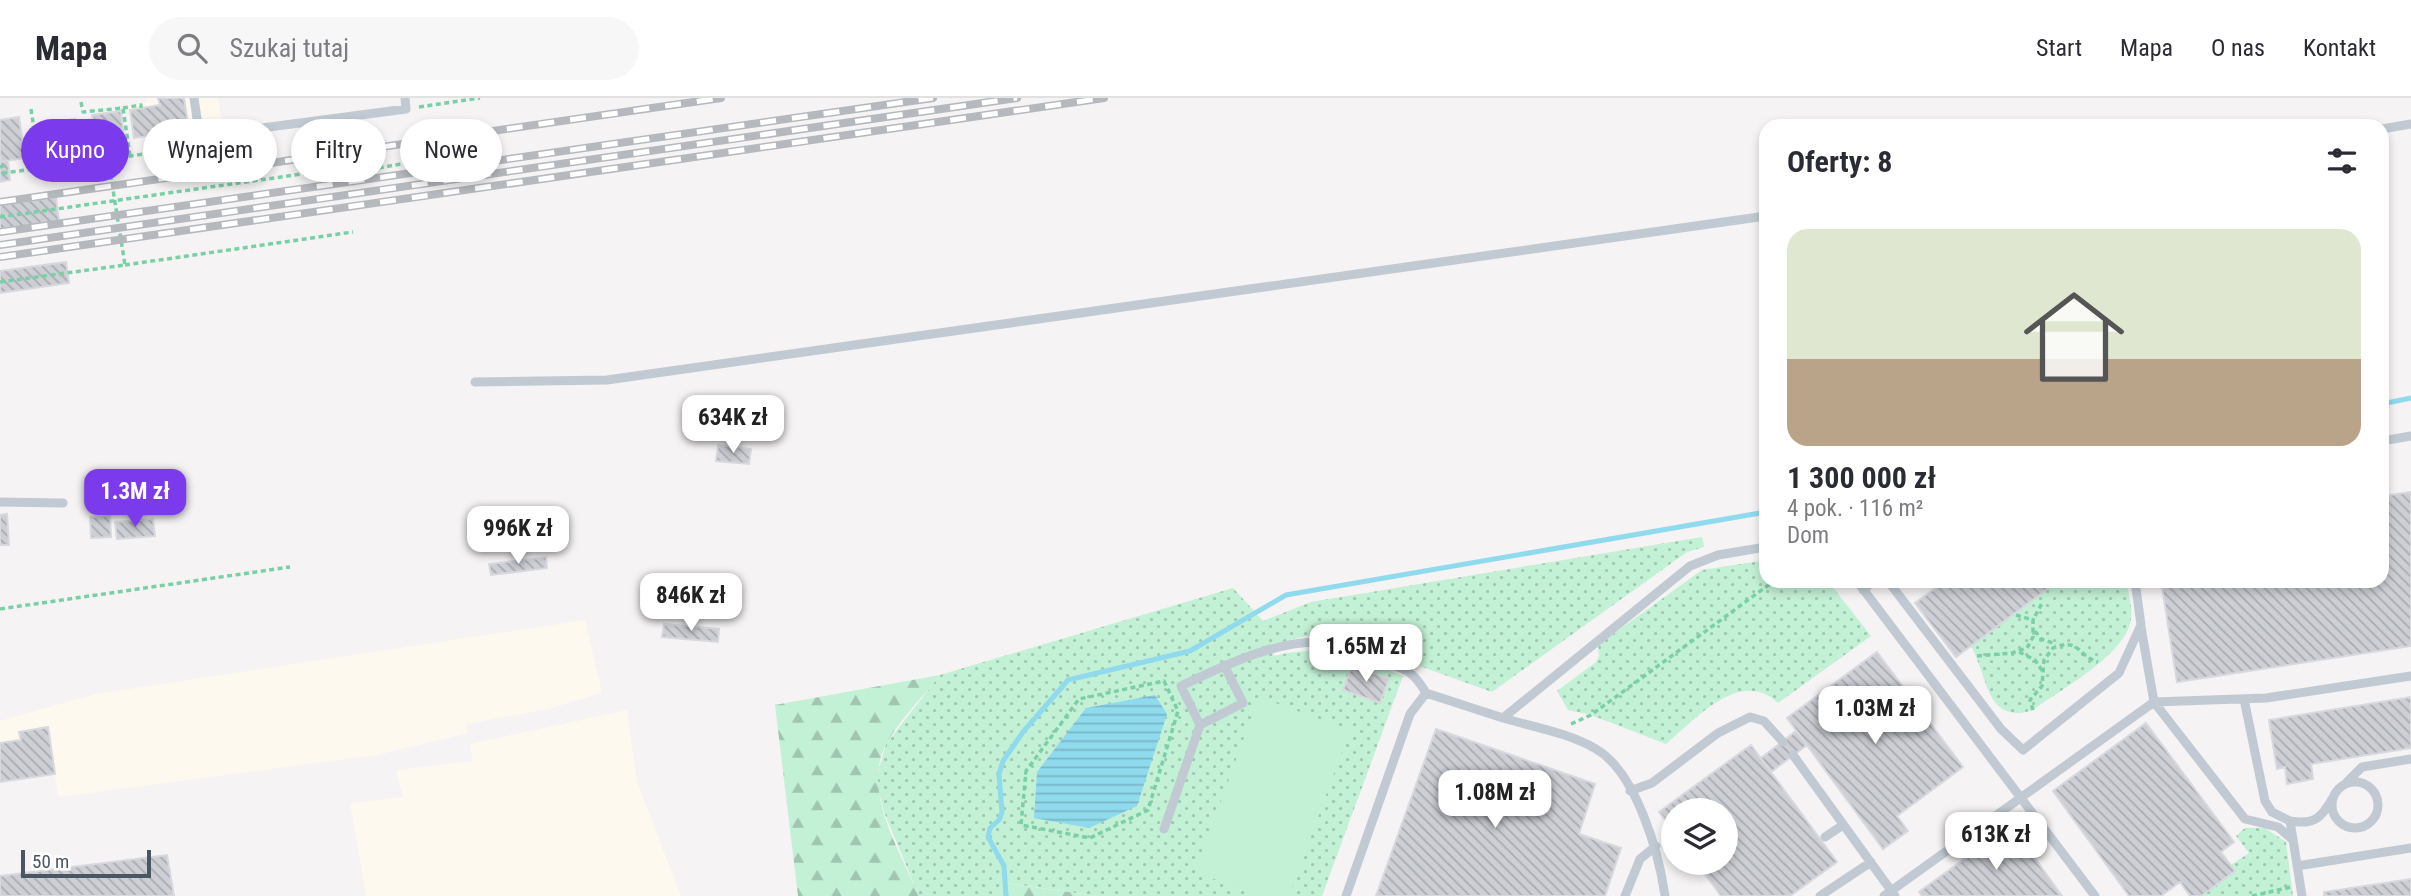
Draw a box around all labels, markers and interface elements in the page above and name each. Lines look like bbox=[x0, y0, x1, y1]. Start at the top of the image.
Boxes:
search box bbox=[149, 17, 639, 80]
text: Mapa bbox=[35, 29, 107, 68]
icon: search bbox=[173, 29, 211, 67]
text: Szukaj tutaj bbox=[229, 33, 349, 63]
text: Start bbox=[2036, 34, 2082, 62]
text: Mapa bbox=[2120, 34, 2173, 62]
text: O nas bbox=[2211, 34, 2265, 62]
text: Kontakt bbox=[2303, 34, 2376, 62]
chip: Kupno bbox=[21, 119, 129, 182]
chip: Wynajem bbox=[143, 119, 277, 182]
chip: Filtry bbox=[291, 119, 386, 182]
chip: Nowe bbox=[400, 119, 502, 182]
icon: filters bbox=[2323, 142, 2361, 180]
text: Oferty: 8 bbox=[1787, 144, 1892, 179]
icon: home bbox=[2011, 274, 2137, 400]
pin: 634K zł bbox=[668, 396, 798, 455]
text: 634K zł bbox=[698, 404, 768, 431]
text: 1 300 000 zł bbox=[1787, 460, 1936, 495]
pin: 1.3M zł bbox=[70, 470, 200, 529]
text: 1.3M zł bbox=[100, 478, 170, 505]
text: 4 pok. · 116 m² bbox=[1787, 495, 1923, 522]
pin: 996K zł bbox=[453, 506, 583, 566]
text: 996K zł bbox=[483, 515, 553, 542]
text: Dom bbox=[1787, 522, 1829, 549]
pin: 846K zł bbox=[626, 574, 756, 633]
text: 846K zł bbox=[656, 582, 726, 609]
pin: 1.65M zł bbox=[1294, 624, 1438, 684]
text: 1.65M zł bbox=[1325, 633, 1407, 660]
pin: 1.03M zł bbox=[1803, 686, 1947, 746]
text: 1.03M zł bbox=[1834, 695, 1916, 722]
pin: 1.08M zł bbox=[1423, 770, 1567, 830]
text: 1.08M zł bbox=[1454, 779, 1536, 806]
map controls bbox=[1661, 798, 1738, 875]
button: layers bbox=[1661, 798, 1738, 875]
pin: 613K zł bbox=[1931, 812, 2061, 872]
text: 613K zł bbox=[1961, 821, 2031, 848]
scale bar bbox=[21, 847, 150, 879]
text: 50 m bbox=[32, 850, 69, 873]

